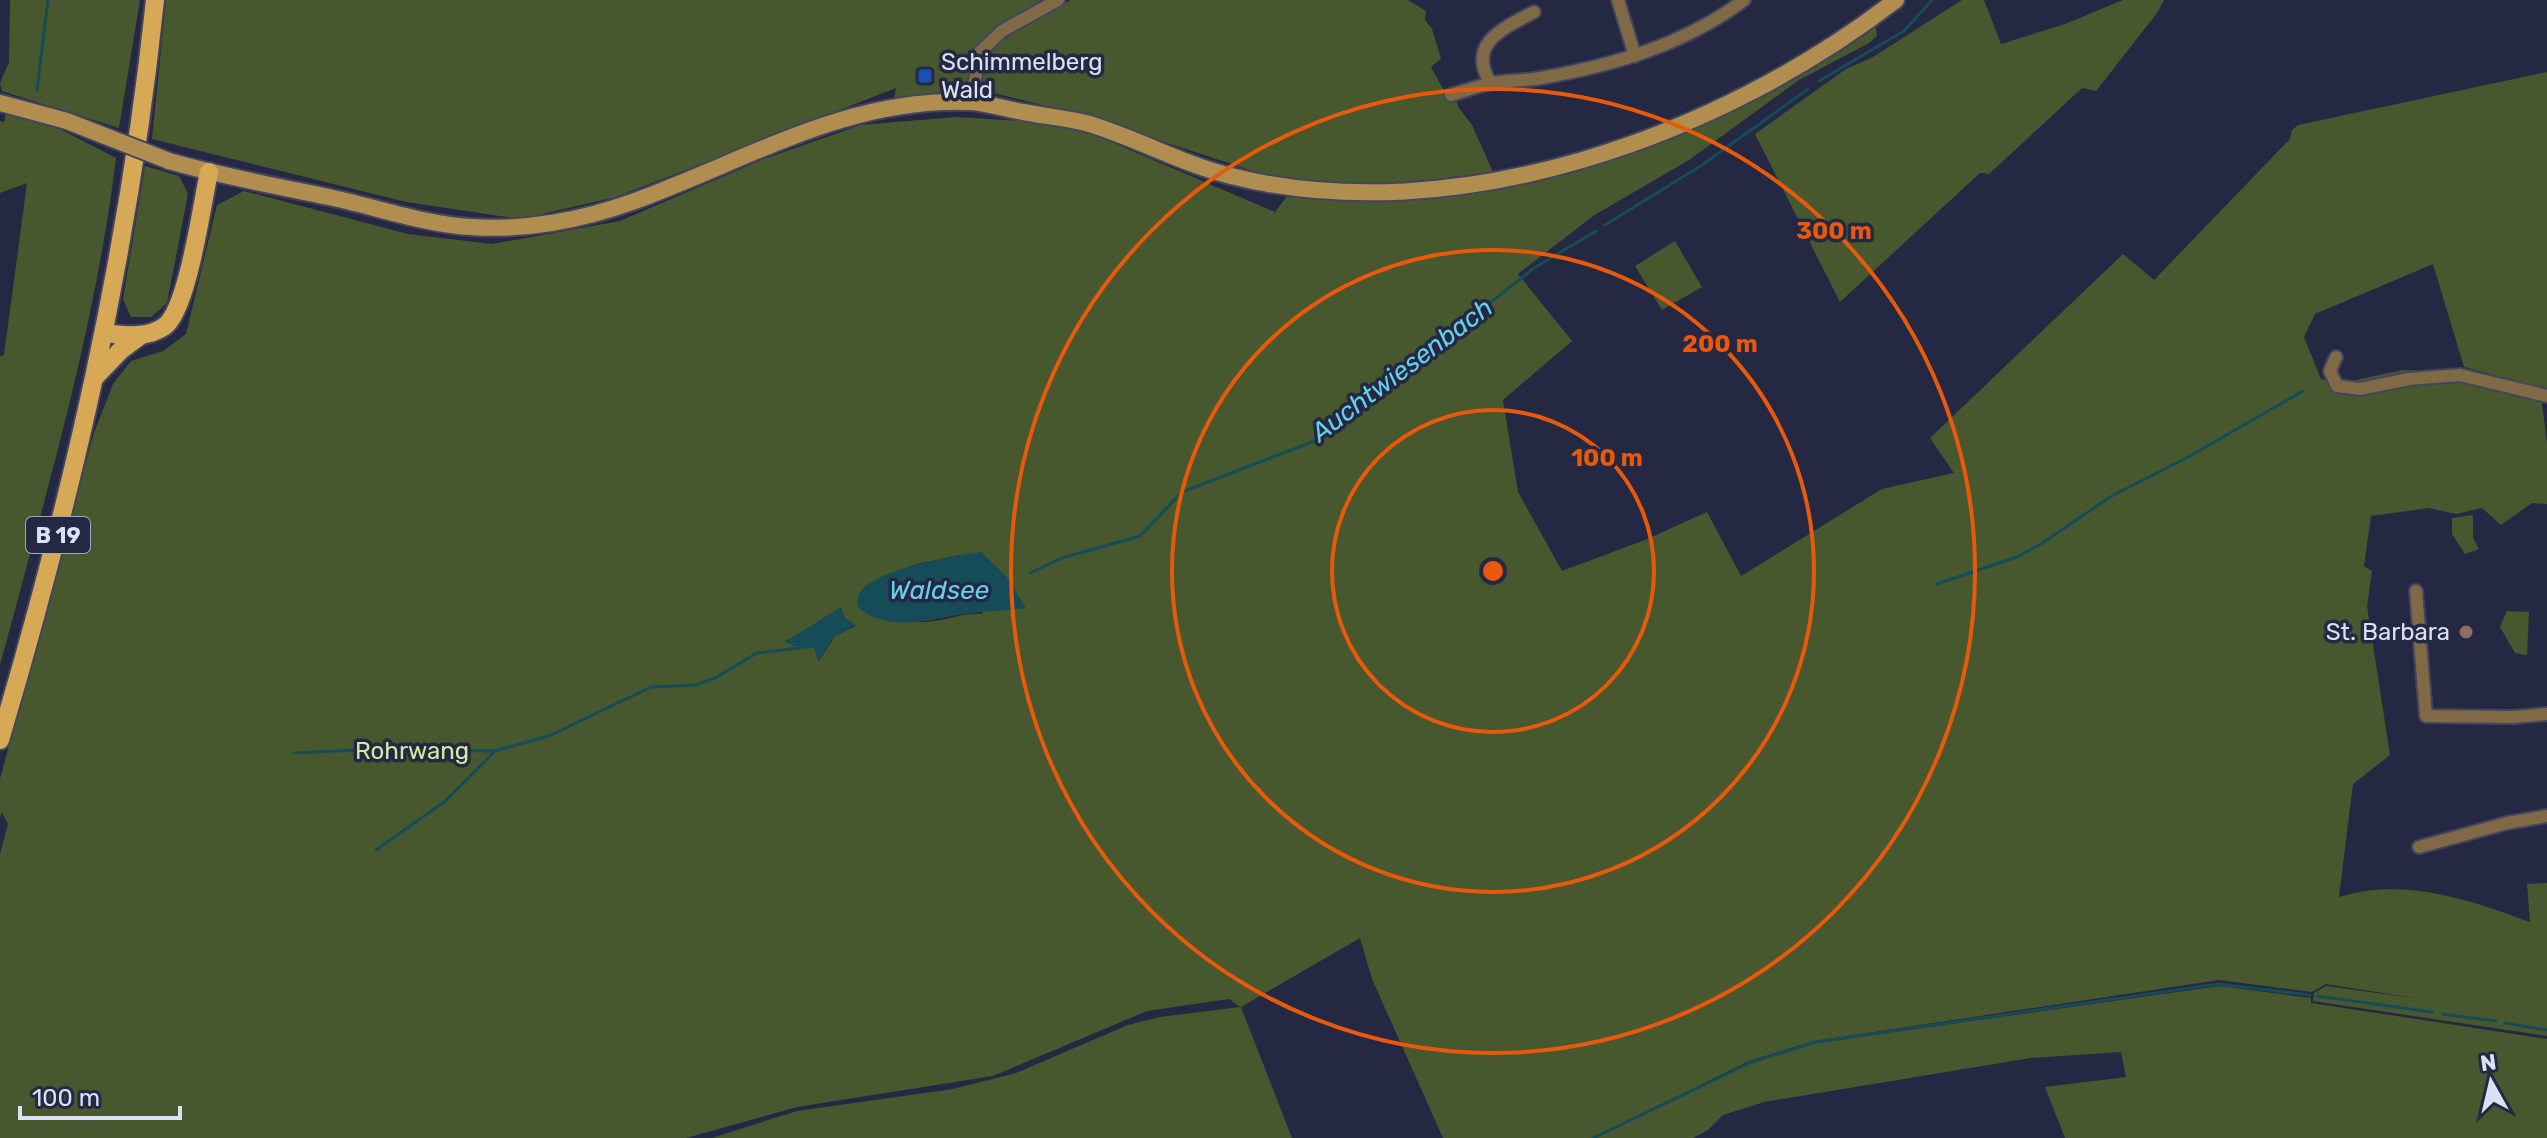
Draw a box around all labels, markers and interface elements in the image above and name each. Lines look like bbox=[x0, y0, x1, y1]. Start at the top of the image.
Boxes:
place label: Schimmelberg Wald bbox=[941, 48, 1102, 104]
marker: Schimmelberg Wald bbox=[916, 67, 934, 85]
text: 300 m bbox=[1796, 217, 1872, 245]
water label: Auchtwiesenbach bbox=[1304, 292, 1499, 449]
text: 200 m bbox=[1682, 330, 1758, 358]
text: 100 m bbox=[1571, 444, 1643, 472]
road number: B 19 bbox=[26, 517, 90, 553]
centre of rings bbox=[1479, 557, 1507, 585]
water label: Waldsee bbox=[889, 575, 989, 606]
place label: St. Barbara bbox=[2326, 618, 2450, 646]
marker: St. Barbara bbox=[2457, 623, 2475, 641]
park label: Rohrwang bbox=[355, 737, 469, 765]
north arrow bbox=[2451, 1042, 2531, 1122]
text: N bbox=[2479, 1048, 2498, 1077]
scale bar bbox=[20, 1070, 180, 1120]
text: 100 m bbox=[32, 1084, 100, 1112]

